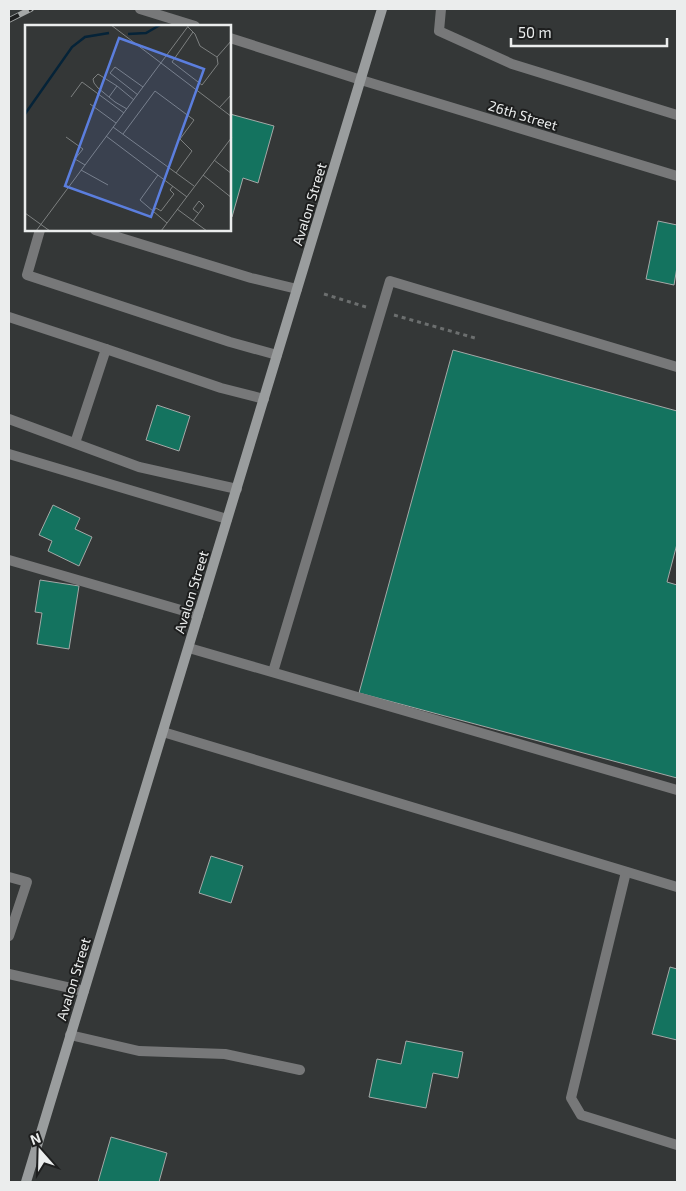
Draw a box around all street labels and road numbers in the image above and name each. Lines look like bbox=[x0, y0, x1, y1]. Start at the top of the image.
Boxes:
street label: 26th Street bbox=[486, 96, 560, 134]
street label: Avalon Street bbox=[288, 161, 330, 247]
street label: Avalon Street bbox=[170, 549, 212, 635]
street label: Avalon Street bbox=[52, 936, 94, 1022]

